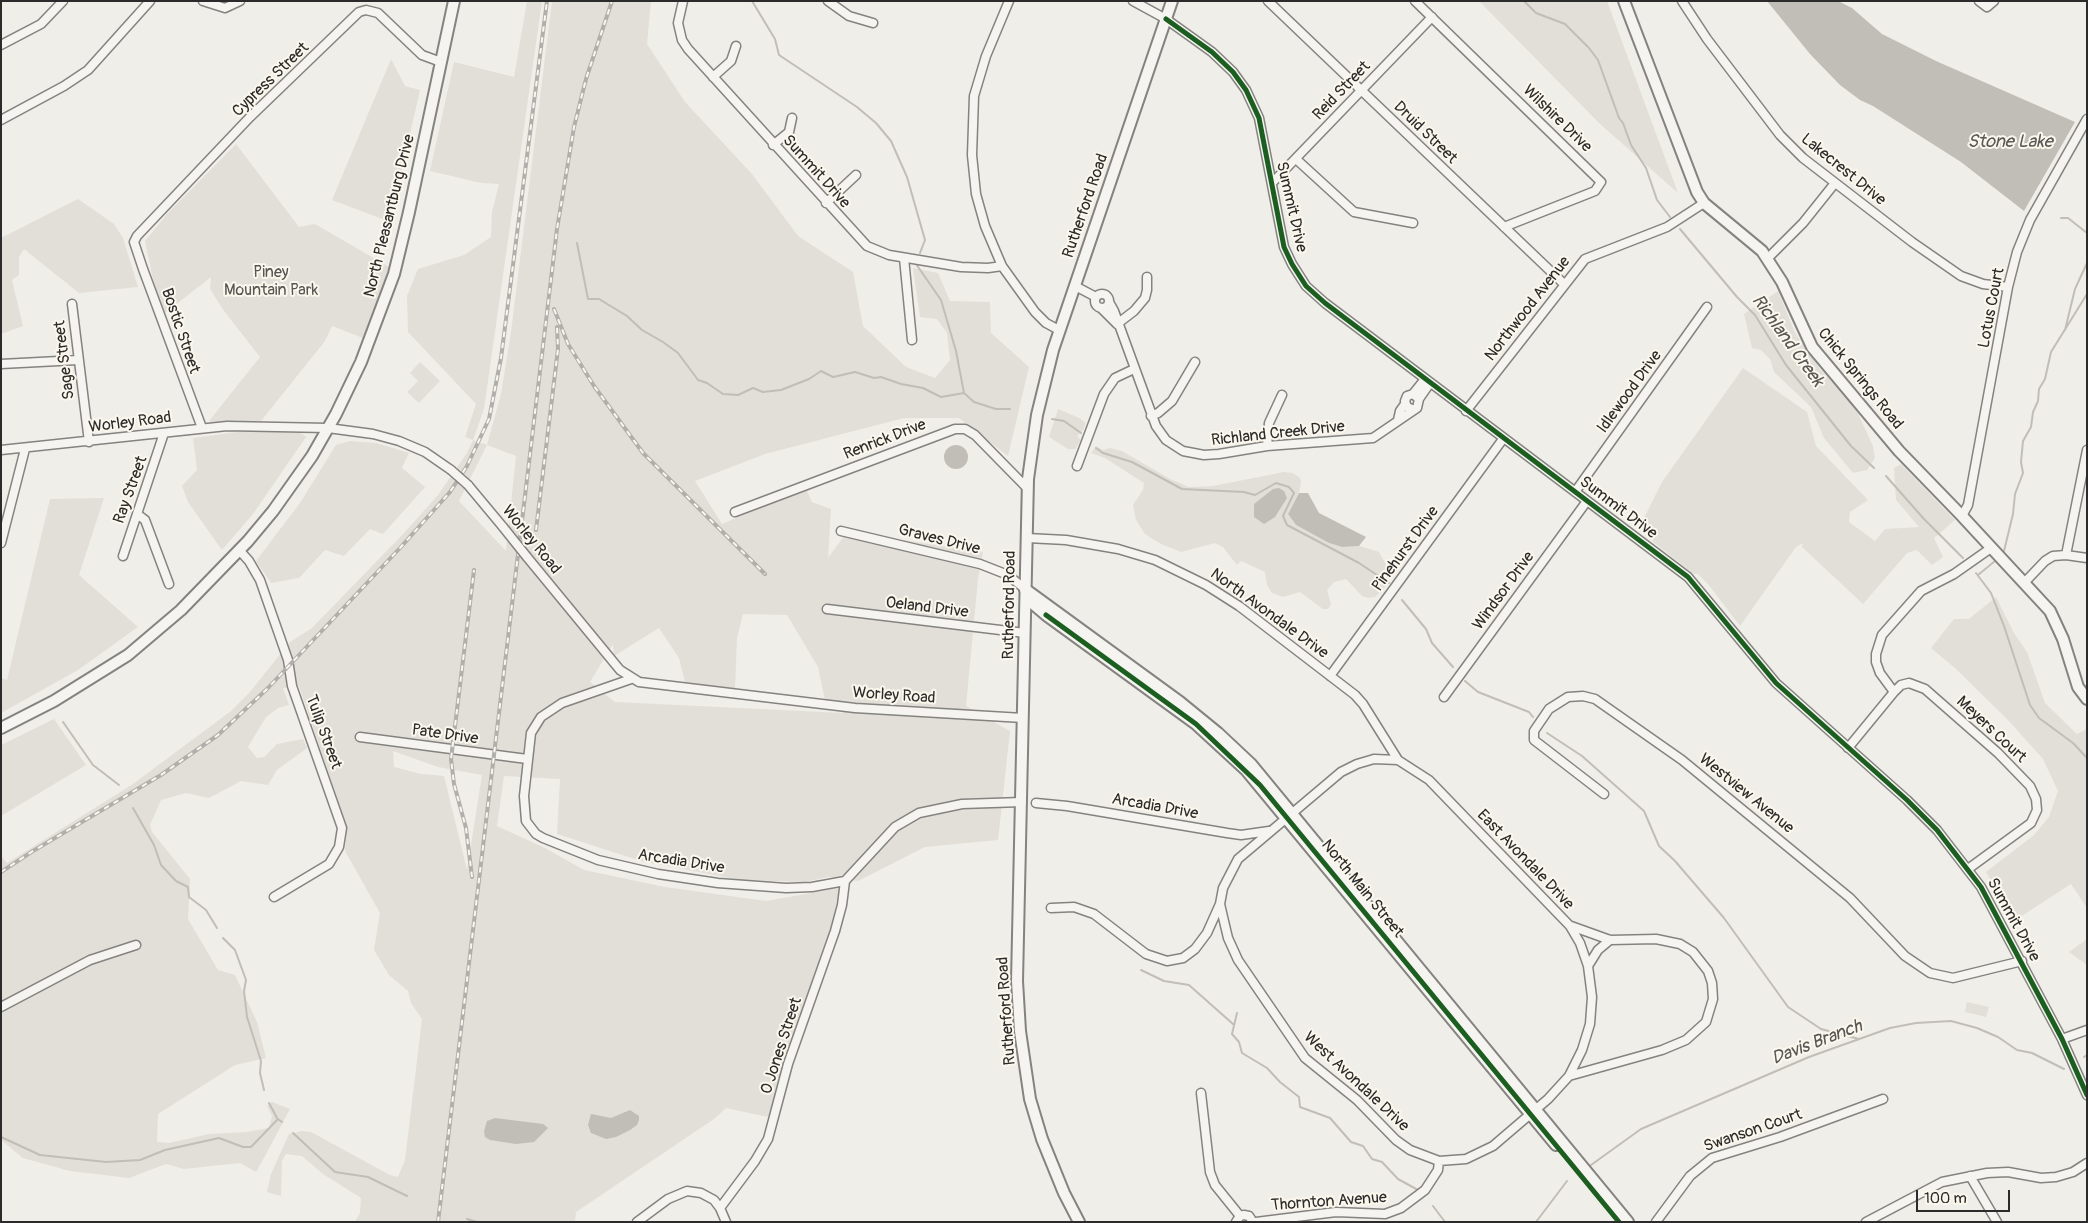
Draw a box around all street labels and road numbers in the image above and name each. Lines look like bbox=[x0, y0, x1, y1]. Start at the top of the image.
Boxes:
street label: Cypress Street bbox=[229, 39, 313, 121]
street label: Reid Street bbox=[1309, 57, 1375, 125]
street label: Wilshire Drive bbox=[1518, 81, 1596, 157]
street label: Druid Street bbox=[1389, 98, 1461, 168]
street label: Lakecrest Drive bbox=[1797, 130, 1889, 210]
street label: Summit Drive bbox=[778, 131, 854, 213]
street label: North Pleasantburg Drive bbox=[360, 133, 420, 299]
street label: Rutherford Road bbox=[1059, 151, 1113, 261]
street label: Summit Drive bbox=[1271, 160, 1311, 254]
street label: Northwood Avenue bbox=[1481, 253, 1575, 365]
street label: Lotus Court bbox=[1975, 266, 2009, 350]
street label: Bostic Street bbox=[156, 286, 204, 376]
street label: Sage Street bbox=[51, 319, 79, 401]
street label: Chick Springs Road bbox=[1813, 324, 1907, 434]
street label: Idlewood Drive bbox=[1594, 347, 1666, 437]
street label: Worley Road bbox=[88, 408, 172, 438]
street label: Renrick Drive bbox=[841, 415, 929, 465]
street label: Richland Creek Drive bbox=[1210, 417, 1346, 451]
street label: Ray Street bbox=[110, 454, 152, 526]
street label: Summit Drive bbox=[1575, 473, 1661, 543]
street label: Worley Road bbox=[497, 502, 565, 578]
street label: Pinehurst Drive bbox=[1369, 503, 1443, 595]
street label: Graves Drive bbox=[896, 521, 982, 559]
street label: Windsor Drive bbox=[1469, 548, 1539, 634]
street label: Rutherford Road bbox=[999, 550, 1021, 660]
street label: North Avondale Drive bbox=[1206, 565, 1332, 663]
street label: Oeland Drive bbox=[884, 593, 970, 623]
street label: Worley Road bbox=[852, 684, 936, 708]
street label: Tulip Street bbox=[301, 692, 345, 772]
street label: Meyers Court bbox=[1952, 693, 2030, 767]
street label: Pate Drive bbox=[410, 721, 480, 749]
street label: Westview Avenue bbox=[1695, 750, 1797, 838]
street label: Arcadia Drive bbox=[1110, 790, 1200, 824]
street label: East Avondale Drive bbox=[1472, 806, 1578, 914]
street label: North Main Street bbox=[1317, 836, 1407, 942]
street label: Arcadia Drive bbox=[636, 846, 726, 878]
street label: Summit Drive bbox=[1982, 875, 2044, 965]
street label: Rutherford Road bbox=[994, 956, 1020, 1066]
street label: O Jones Street bbox=[757, 995, 807, 1097]
street label: West Avondale Drive bbox=[1299, 1028, 1413, 1136]
street label: Swanson Court bbox=[1701, 1105, 1805, 1157]
street label: Thornton Avenue bbox=[1270, 1188, 1388, 1216]

